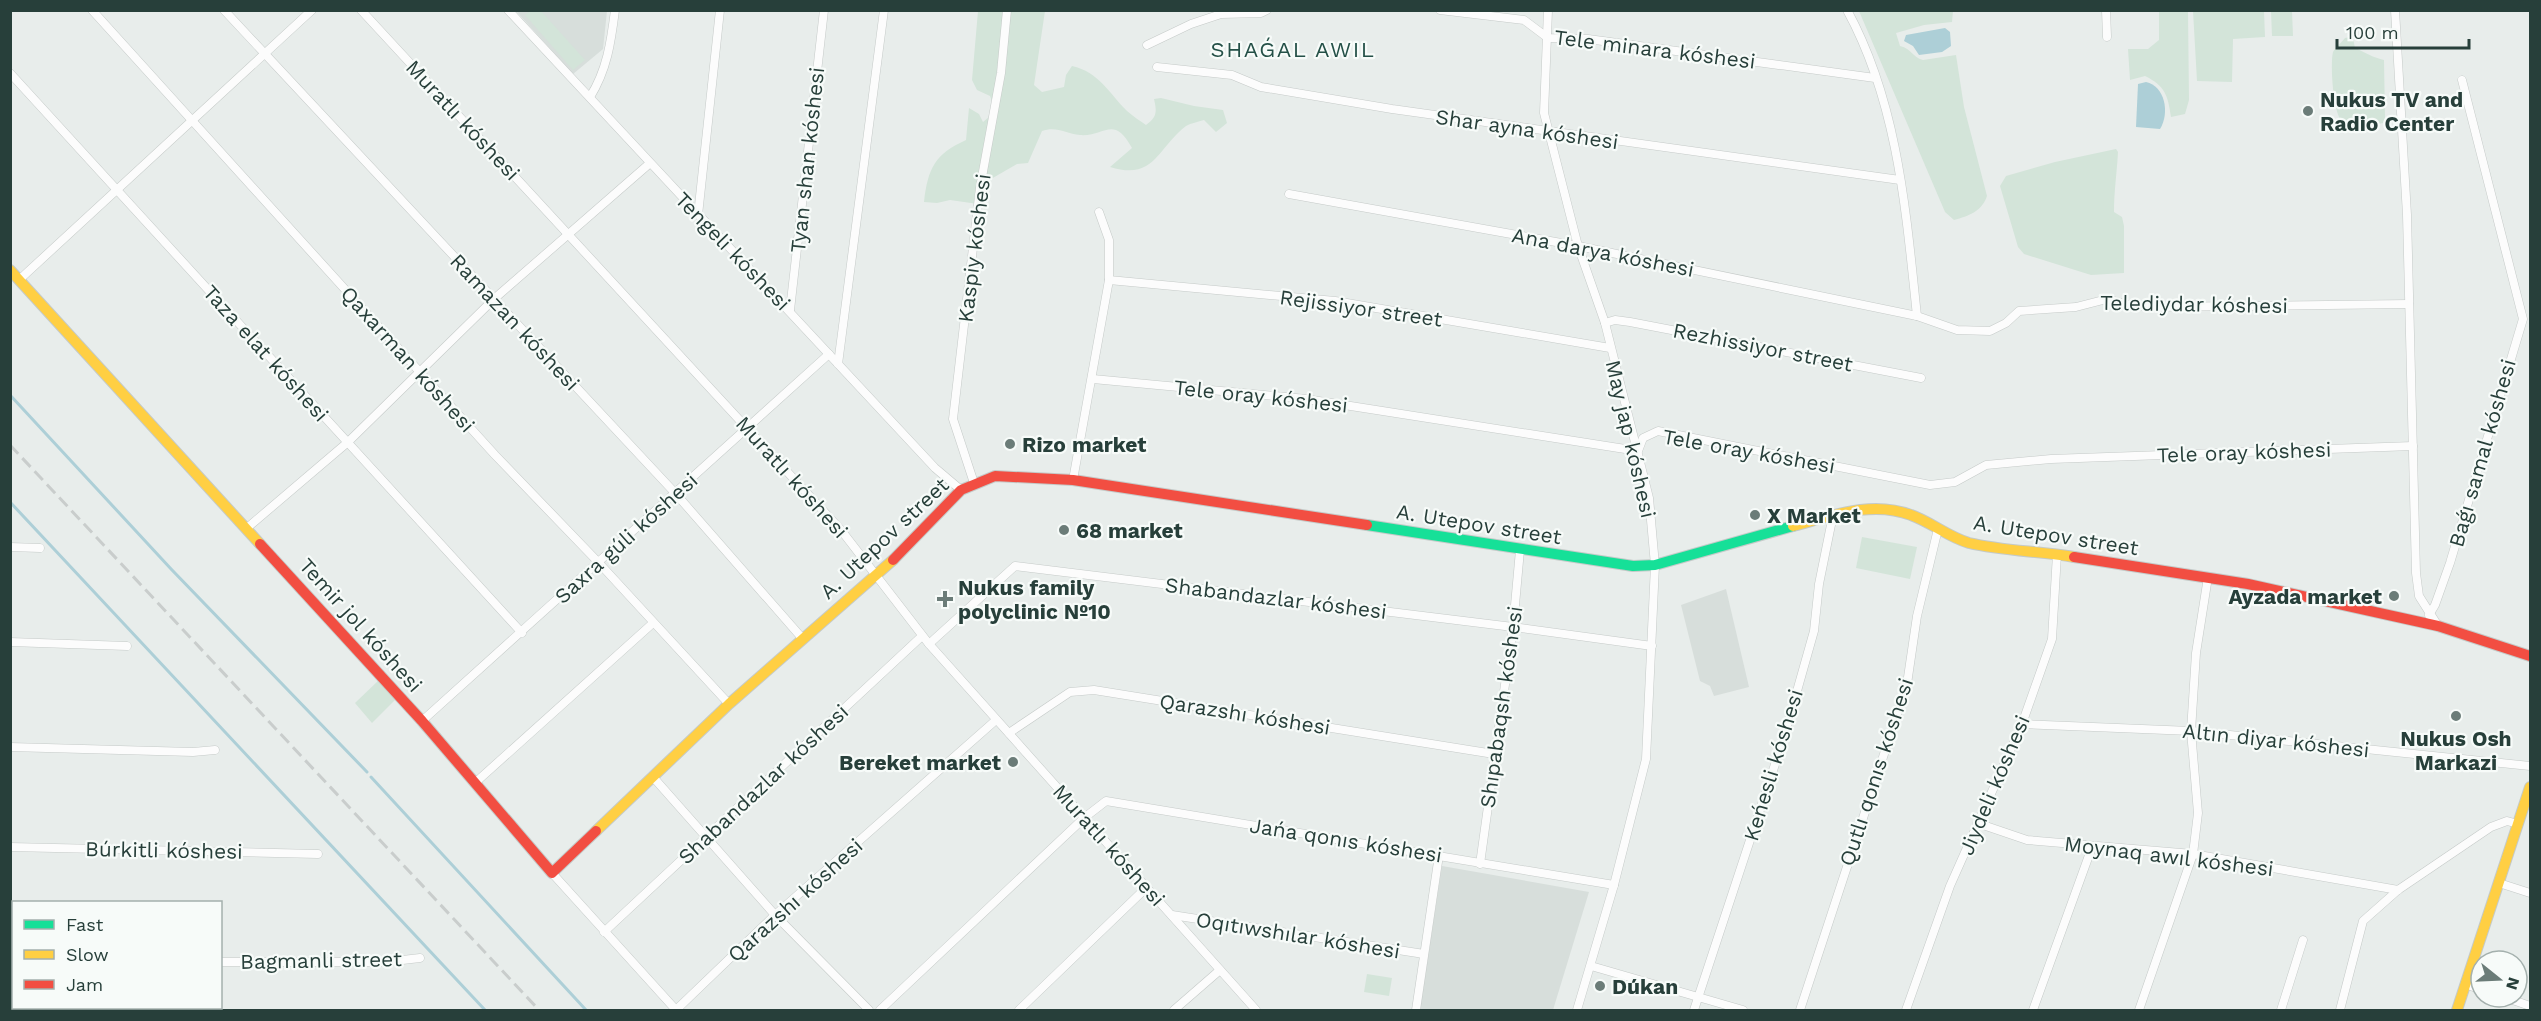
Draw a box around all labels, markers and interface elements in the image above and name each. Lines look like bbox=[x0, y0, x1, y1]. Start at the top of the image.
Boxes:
scale bar bbox=[2337, 12, 2469, 50]
text: 100 m bbox=[2346, 22, 2399, 43]
street label: Tele minara kóshesi bbox=[1553, 24, 1757, 74]
district label: SHAǴAL AWIL bbox=[1211, 37, 1375, 62]
street label: Muratlı kóshesi bbox=[401, 55, 525, 185]
street label: Tyan shan kóshesi bbox=[785, 66, 829, 254]
place label: Nukus TV and Radio Center bbox=[2320, 87, 2463, 136]
street label: Shar ayna kóshesi bbox=[1434, 104, 1620, 154]
marker: Nukus TV and Radio Center bbox=[2301, 104, 2315, 118]
street label: Kaspiy kóshesi bbox=[952, 172, 996, 324]
street label: Tengeli kóshesi bbox=[670, 187, 796, 315]
street label: Ana darya kóshesi bbox=[1510, 222, 1696, 282]
street label: Ramazan kóshesi bbox=[445, 248, 585, 396]
street label: Taza elat kóshesi bbox=[198, 280, 334, 426]
street label: Qaxarman kóshesi bbox=[336, 281, 480, 437]
street label: Rejissiyor street bbox=[1278, 284, 1444, 332]
street label: Telediydar kóshesi bbox=[2100, 290, 2288, 318]
street label: Rezhissiyor street bbox=[1671, 317, 1855, 377]
street label: Baǵı samal kóshesi bbox=[2443, 356, 2521, 550]
street label: May jap kóshesi bbox=[1601, 358, 1661, 520]
street label: Tele oray kóshesi bbox=[1173, 374, 1349, 418]
street label: Muratlı kóshesi bbox=[731, 411, 853, 543]
street label: Tele oray kóshesi bbox=[1661, 424, 1837, 478]
place label: Rizo market bbox=[1022, 432, 1147, 457]
street label: Tele oray kóshesi bbox=[2156, 436, 2332, 468]
marker: Rizo market bbox=[1003, 437, 1017, 451]
street label: Saxra gúli kóshesi bbox=[549, 467, 703, 609]
street label: A. Utepov street bbox=[814, 472, 954, 604]
street label: A. Utepov street bbox=[1395, 499, 1563, 549]
place label: X Market bbox=[1767, 503, 1861, 528]
marker: X Market bbox=[1748, 508, 1762, 522]
street label: A. Utepov street bbox=[1972, 510, 2140, 560]
place label: 68 market bbox=[1076, 518, 1183, 543]
marker: 68 market bbox=[1057, 523, 1071, 537]
street label: Temir jol kóshesi bbox=[294, 553, 428, 697]
street label: Shabandazlar kóshesi bbox=[1164, 572, 1388, 624]
place label: Nukus family polyclinic №10 bbox=[958, 575, 1111, 624]
place label: Ayzada market bbox=[2229, 584, 2382, 609]
marker: Ayzada market bbox=[2387, 589, 2401, 603]
marker: Nukus family polyclinic №10 bbox=[936, 590, 954, 608]
street label: Shıpabaqsh kóshesi bbox=[1474, 604, 1528, 810]
street label: Qutlı qonıs kóshesi bbox=[1834, 675, 1918, 869]
street label: Keńesli kóshesi bbox=[1738, 686, 1808, 844]
street label: Qarazshı kóshesi bbox=[1158, 688, 1332, 740]
street label: Shabandazlar kóshesi bbox=[673, 699, 853, 869]
marker: Nukus Osh Markazi bbox=[2449, 709, 2463, 723]
street label: Jiydeli kóshesi bbox=[1953, 711, 2035, 859]
street label: Altın diyar kóshesi bbox=[2181, 718, 2371, 762]
place label: Nukus Osh Markazi bbox=[2400, 726, 2512, 775]
place label: Bereket market bbox=[839, 750, 1001, 775]
marker: Bereket market bbox=[1006, 755, 1020, 769]
street label: Muratlı kóshesi bbox=[1048, 779, 1170, 911]
street label: Jańa qonıs kóshesi bbox=[1248, 812, 1444, 868]
street label: Moynaq awıl kóshesi bbox=[2063, 831, 2275, 881]
street label: Qarazshı kóshesi bbox=[722, 833, 868, 967]
street label: Búrkitli kóshesi bbox=[85, 836, 243, 864]
legend bbox=[12, 901, 222, 1009]
street label: Oqıtıwshılar kóshesi bbox=[1194, 907, 1402, 963]
text: Fast bbox=[66, 914, 104, 935]
text: Slow bbox=[66, 944, 109, 965]
street label: Bagmanli street bbox=[240, 946, 402, 974]
north arrow bbox=[2469, 949, 2529, 1009]
text: Jam bbox=[66, 974, 103, 995]
place label: Dúkan bbox=[1612, 974, 1678, 999]
text: N bbox=[2502, 975, 2524, 992]
marker: Dúkan bbox=[1593, 979, 1607, 993]

